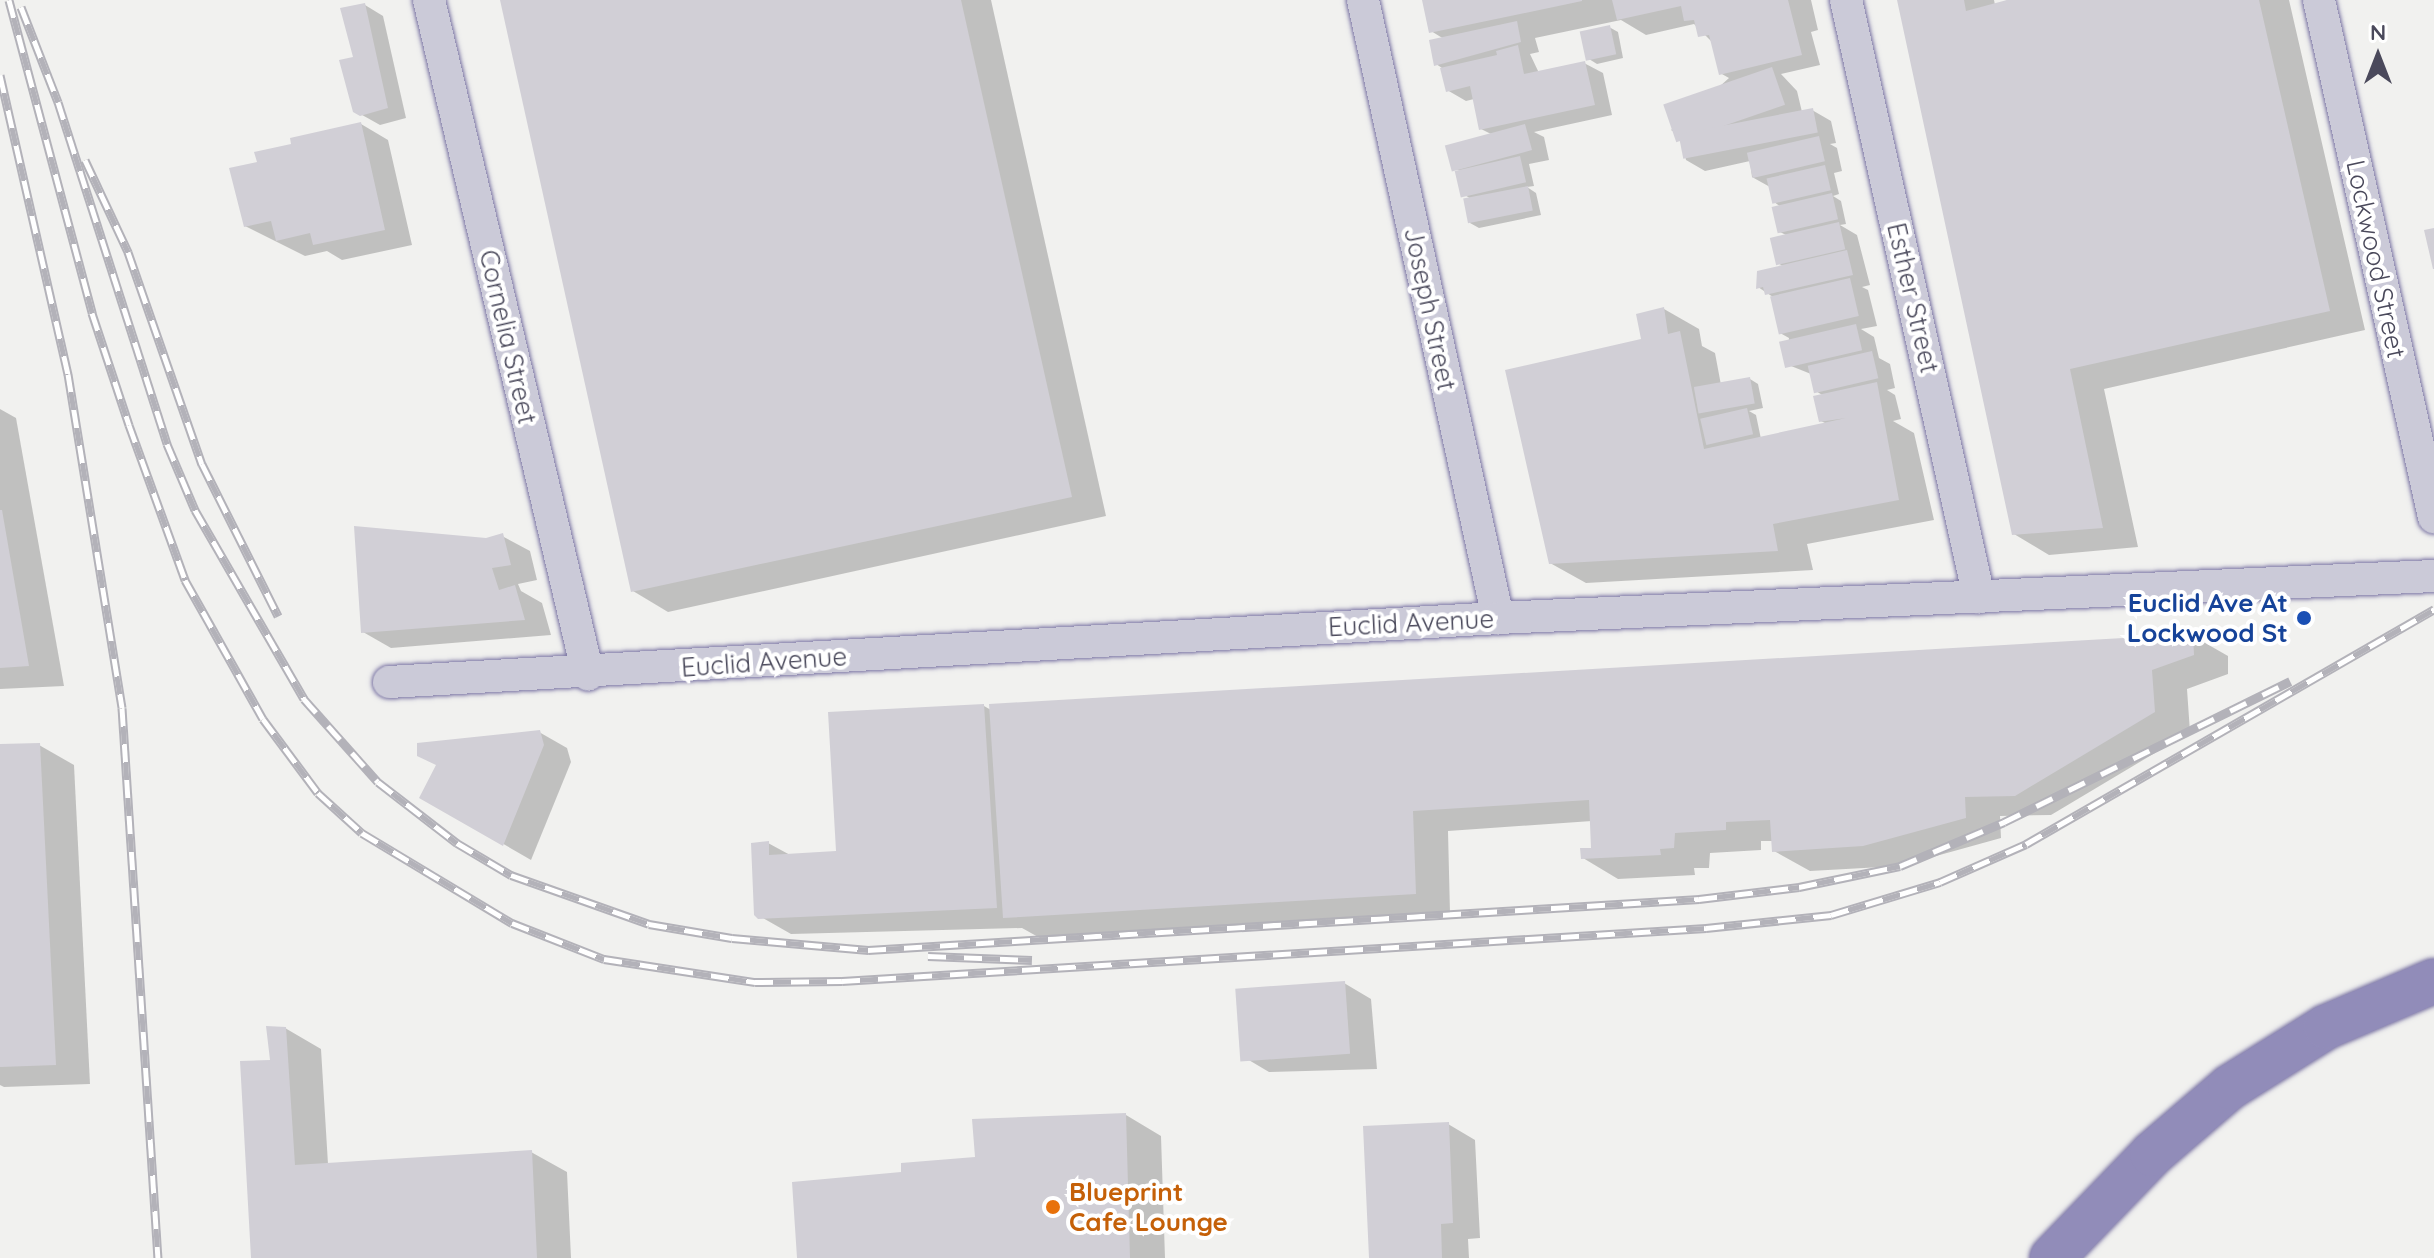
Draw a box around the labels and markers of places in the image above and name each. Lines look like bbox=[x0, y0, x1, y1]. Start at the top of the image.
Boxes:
place label: Euclid Ave At Lockwood St bbox=[2127, 587, 2288, 648]
marker: Euclid Ave At Lockwood St bbox=[2295, 609, 2313, 627]
place label: Blueprint Cafe Lounge bbox=[1069, 1176, 1228, 1238]
marker: Blueprint Cafe Lounge bbox=[1044, 1198, 1062, 1216]

